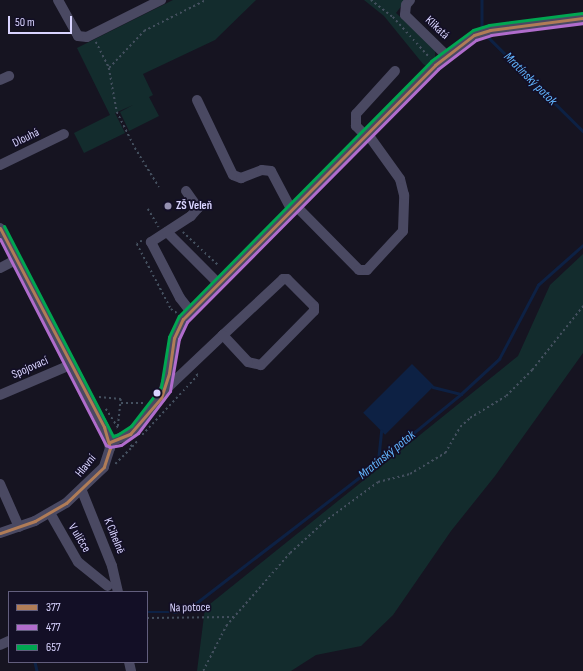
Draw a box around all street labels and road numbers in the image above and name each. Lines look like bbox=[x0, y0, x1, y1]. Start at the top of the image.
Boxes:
street label: Klikatá bbox=[422, 13, 452, 43]
street label: Dlouhá bbox=[10, 125, 42, 151]
street label: Spojovací bbox=[10, 354, 50, 382]
street label: Hlavní bbox=[73, 452, 99, 480]
street label: K Cihelně bbox=[100, 516, 128, 556]
street label: V uličce bbox=[65, 521, 93, 555]
street label: Na potoce bbox=[170, 600, 210, 616]

